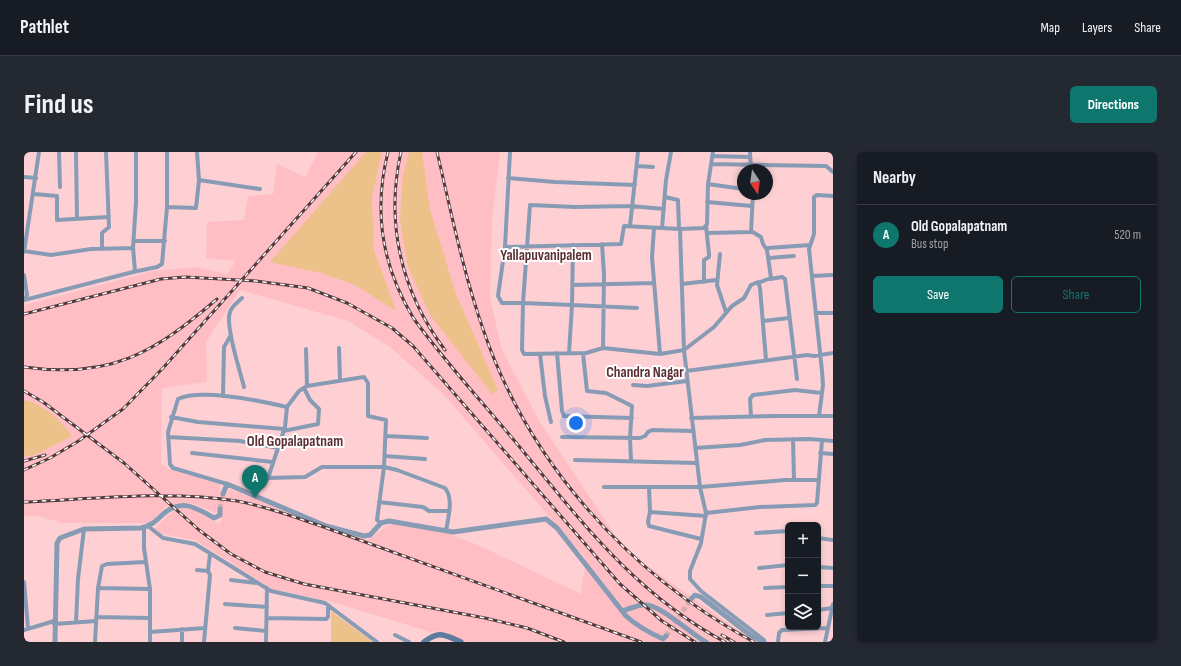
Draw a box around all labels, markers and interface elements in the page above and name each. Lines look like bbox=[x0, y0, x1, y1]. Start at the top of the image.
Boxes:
text: Pathlet bbox=[20, 16, 69, 39]
text: Map bbox=[1040, 19, 1060, 36]
text: Layers bbox=[1082, 19, 1112, 36]
text: Share bbox=[1134, 19, 1161, 36]
button: Directions bbox=[1070, 86, 1157, 123]
text: Find us bbox=[24, 88, 93, 121]
north arrow bbox=[737, 164, 773, 200]
text: Nearby bbox=[873, 168, 916, 188]
text: Old Gopalapatnam bbox=[911, 217, 1007, 236]
text: A bbox=[883, 227, 889, 243]
text: 520 m bbox=[1114, 227, 1141, 243]
text: Bus stop bbox=[911, 236, 948, 252]
district label: Yallapuvanipalem bbox=[500, 246, 592, 265]
button: Save bbox=[873, 276, 1003, 313]
button: Share bbox=[1011, 276, 1141, 313]
district label: Chandra Nagar bbox=[606, 363, 684, 382]
your location bbox=[566, 413, 586, 433]
district label: Old Gopalapatnam bbox=[247, 432, 343, 451]
pin: A bbox=[242, 465, 268, 498]
map controls bbox=[785, 522, 821, 630]
button: + bbox=[785, 522, 821, 558]
button: − bbox=[785, 558, 821, 594]
button: layers bbox=[785, 594, 821, 630]

